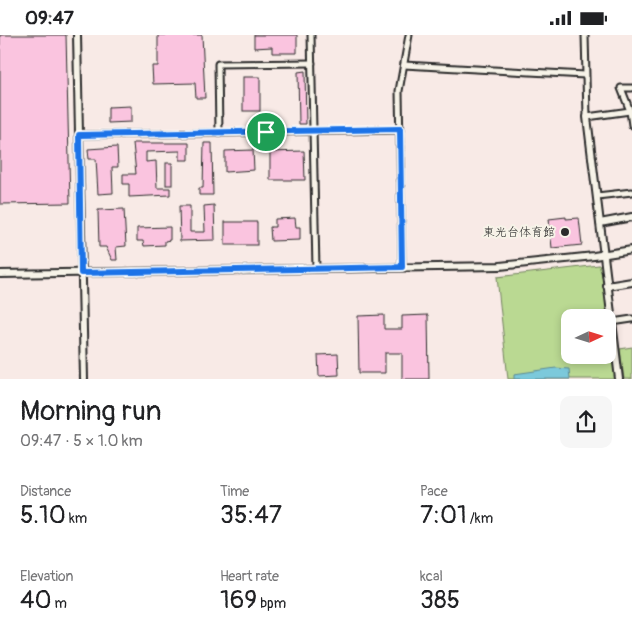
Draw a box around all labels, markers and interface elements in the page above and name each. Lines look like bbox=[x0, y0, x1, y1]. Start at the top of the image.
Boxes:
text: 09:47 bbox=[25, 6, 74, 30]
pin bbox=[245, 111, 287, 153]
icon: arrive bbox=[252, 118, 280, 146]
place label: 東光台体育館 bbox=[483, 225, 555, 240]
marker: 東光台体育館 bbox=[559, 226, 571, 238]
north arrow bbox=[561, 309, 616, 364]
map controls bbox=[561, 309, 616, 364]
text: Morning run bbox=[20, 394, 162, 429]
button: share bbox=[560, 396, 612, 448]
text: 09:47 · 5 × 1.0 km bbox=[20, 431, 143, 451]
text: Distance bbox=[20, 483, 71, 500]
text: Time bbox=[220, 483, 249, 500]
text: Pace bbox=[420, 483, 448, 500]
text: 5.10 bbox=[20, 500, 66, 531]
text: 35:47 bbox=[220, 500, 282, 531]
text: 7:01 bbox=[420, 500, 467, 531]
text: km bbox=[66, 510, 87, 527]
text: /km bbox=[467, 510, 493, 527]
text: Elevation bbox=[20, 568, 73, 585]
text: Heart rate bbox=[220, 568, 279, 585]
text: kcal bbox=[420, 568, 443, 585]
text: 40 bbox=[20, 585, 52, 616]
text: 169 bbox=[220, 585, 257, 616]
text: 385 bbox=[420, 585, 460, 616]
text: m bbox=[52, 595, 67, 612]
text: bpm bbox=[257, 595, 286, 612]

